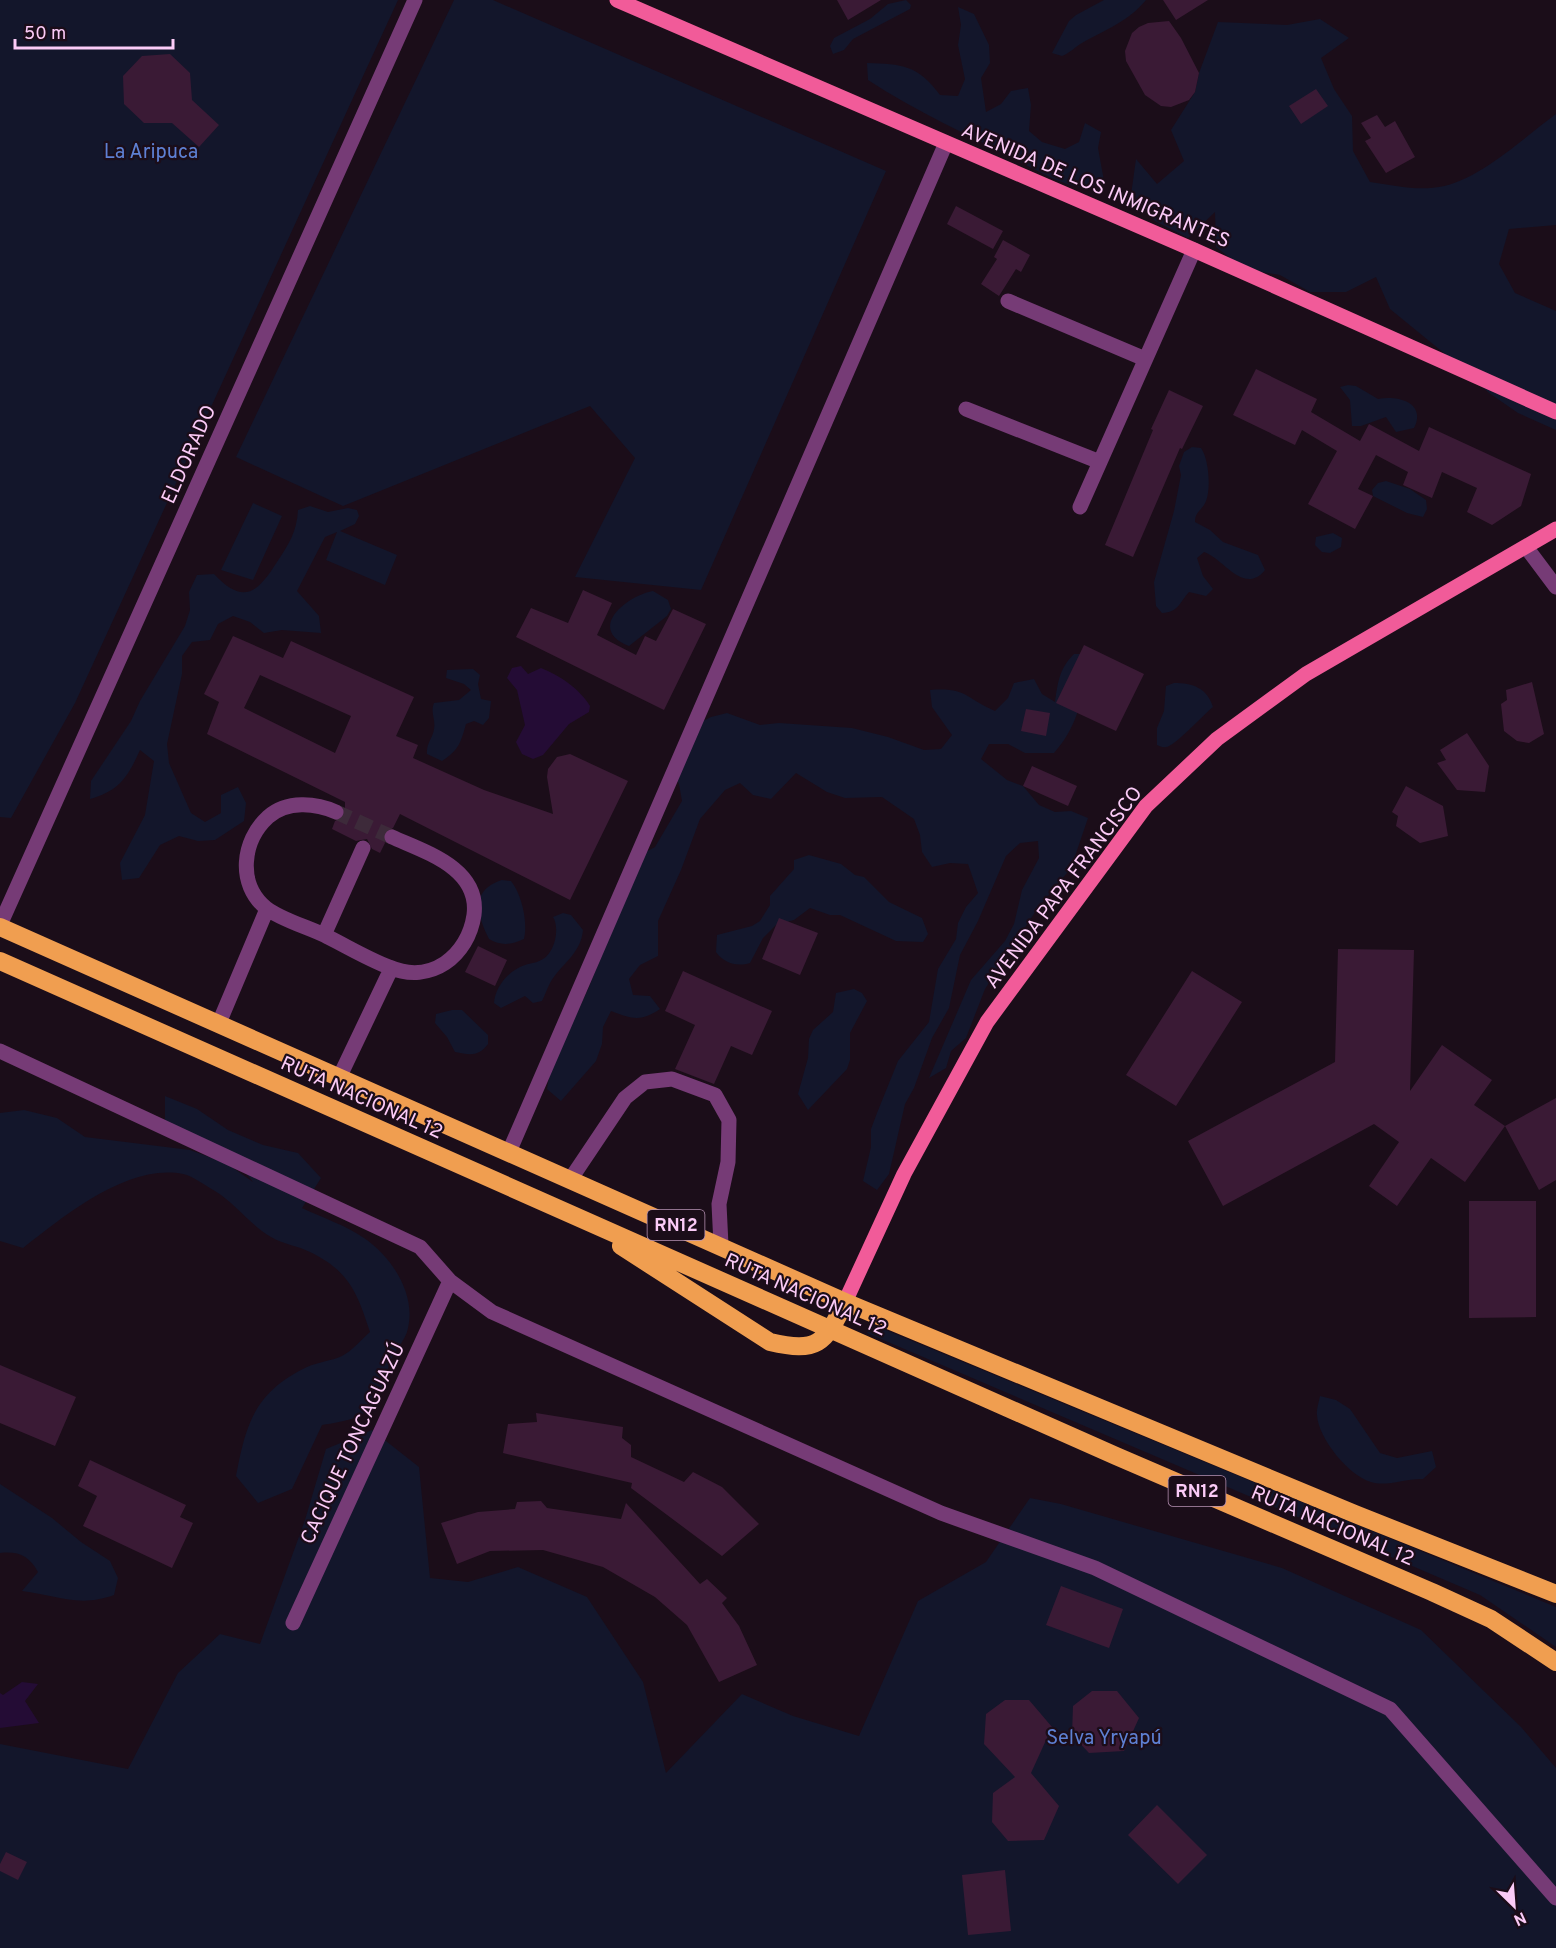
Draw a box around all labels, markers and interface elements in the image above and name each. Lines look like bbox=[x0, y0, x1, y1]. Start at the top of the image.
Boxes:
scale bar bbox=[15, 12, 172, 50]
text: 50 m bbox=[24, 23, 66, 46]
street label: AVENIDA DE LOS INMIGRANTES bbox=[957, 118, 1233, 255]
park label: La Aripuca bbox=[104, 140, 198, 166]
street label: ELDORADO bbox=[157, 401, 223, 508]
street label: AVENIDA PAPA FRANCISCO bbox=[980, 782, 1149, 995]
street label: RUTA NACIONAL 12 bbox=[276, 1051, 446, 1146]
road number: RN12 bbox=[648, 1210, 704, 1240]
street label: RUTA NACIONAL 12 bbox=[720, 1248, 890, 1343]
street label: CACIQUE TONCAGUAZÚ bbox=[294, 1338, 412, 1549]
road number: RN12 bbox=[1168, 1476, 1226, 1506]
street label: RUTA NACIONAL 12 bbox=[1247, 1481, 1418, 1573]
park label: Selva Yryapú bbox=[1046, 1726, 1162, 1752]
north arrow bbox=[1484, 1876, 1544, 1936]
text: N bbox=[1510, 1906, 1529, 1929]

